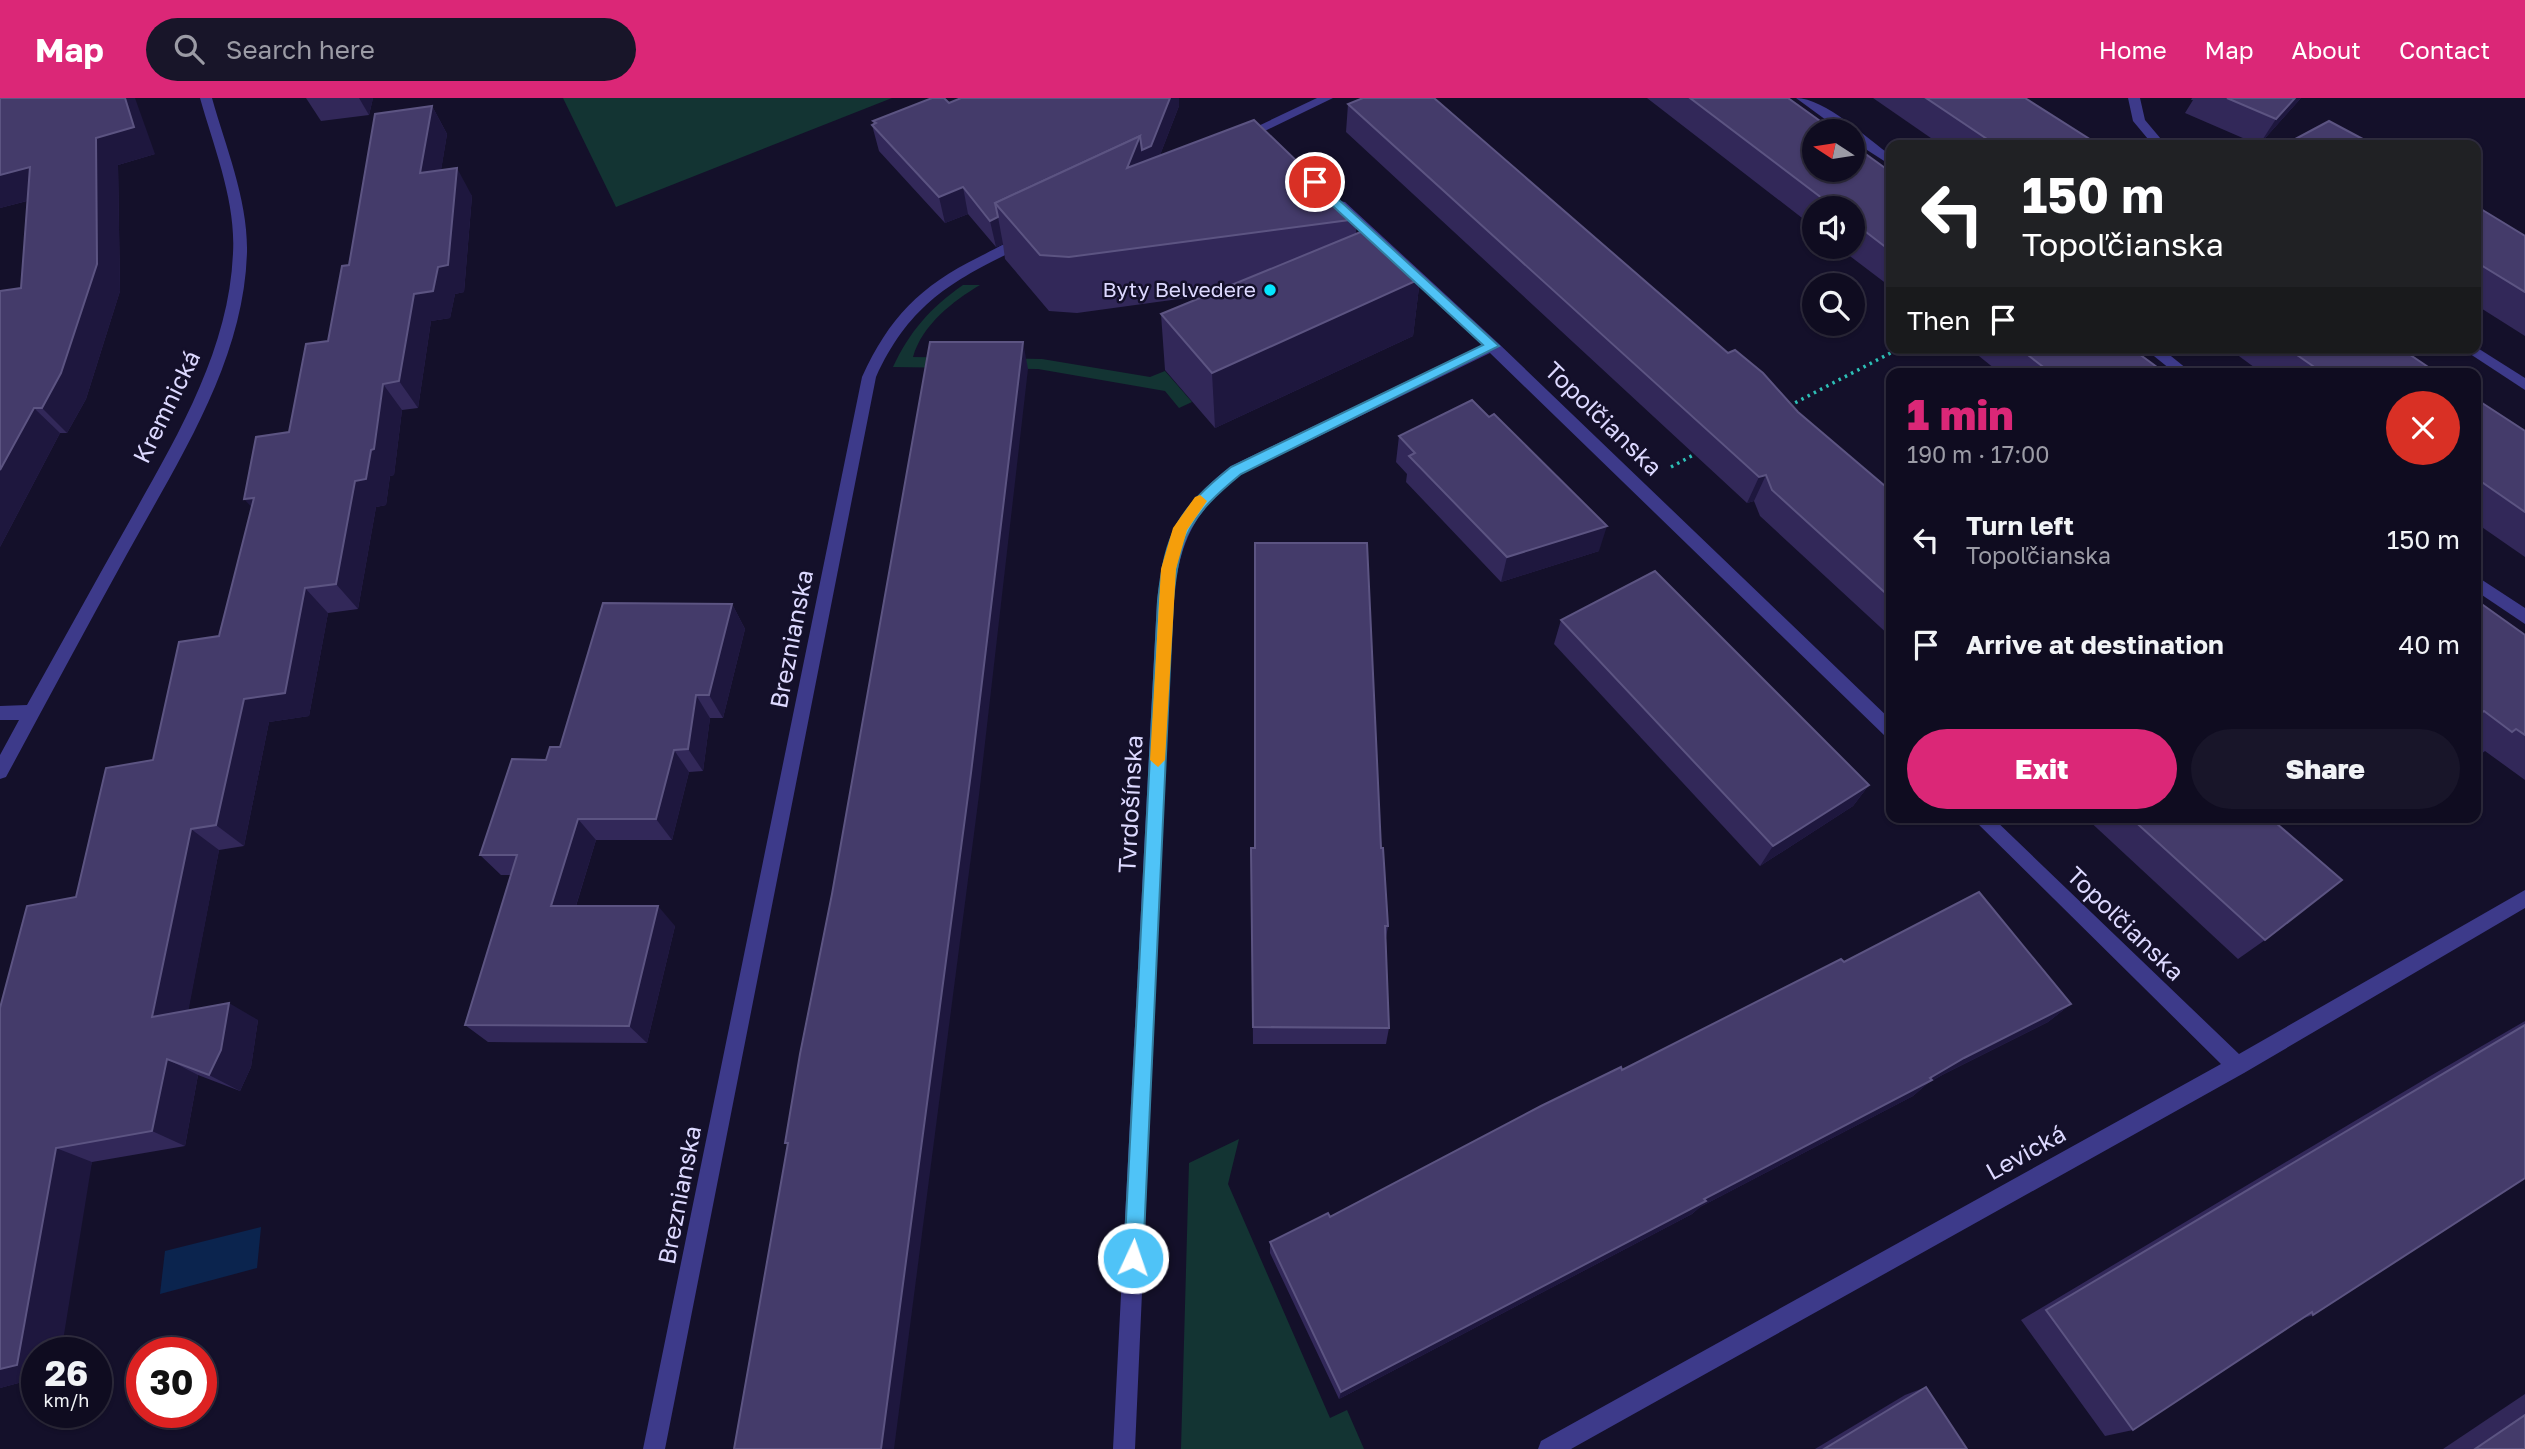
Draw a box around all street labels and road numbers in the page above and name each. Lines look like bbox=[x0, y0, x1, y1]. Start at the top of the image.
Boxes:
street label: Kremnická bbox=[126, 345, 205, 468]
street label: Topoľčianska bbox=[1540, 355, 1669, 481]
street label: Breznianska bbox=[763, 567, 818, 710]
street label: Tvrdošínska bbox=[1111, 734, 1148, 874]
street label: Topoľčianska bbox=[2062, 860, 2191, 986]
street label: Levická bbox=[1980, 1118, 2070, 1185]
street label: Breznianska bbox=[651, 1123, 706, 1266]

